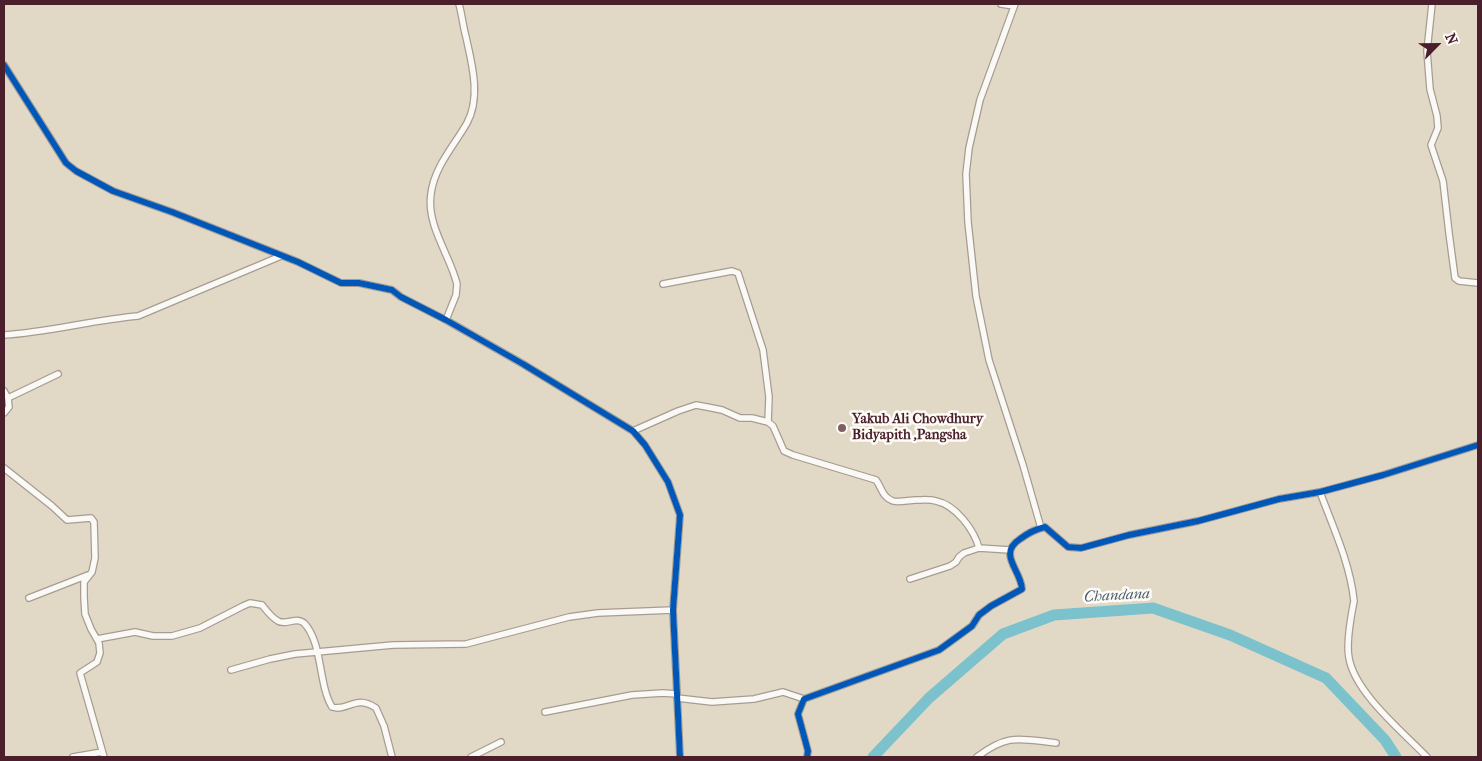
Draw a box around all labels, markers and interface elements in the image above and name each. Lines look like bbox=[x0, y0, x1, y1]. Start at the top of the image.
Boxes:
north arrow bbox=[1412, 20, 1462, 70]
text: N bbox=[1441, 31, 1461, 47]
place label: Yakub Ali Chowdhury Bidyapith ,Pangsha bbox=[852, 412, 983, 444]
marker: Yakub Ali Chowdhury Bidyapith ,Pangsha bbox=[836, 422, 848, 434]
water label: Chandana bbox=[1084, 585, 1150, 607]

